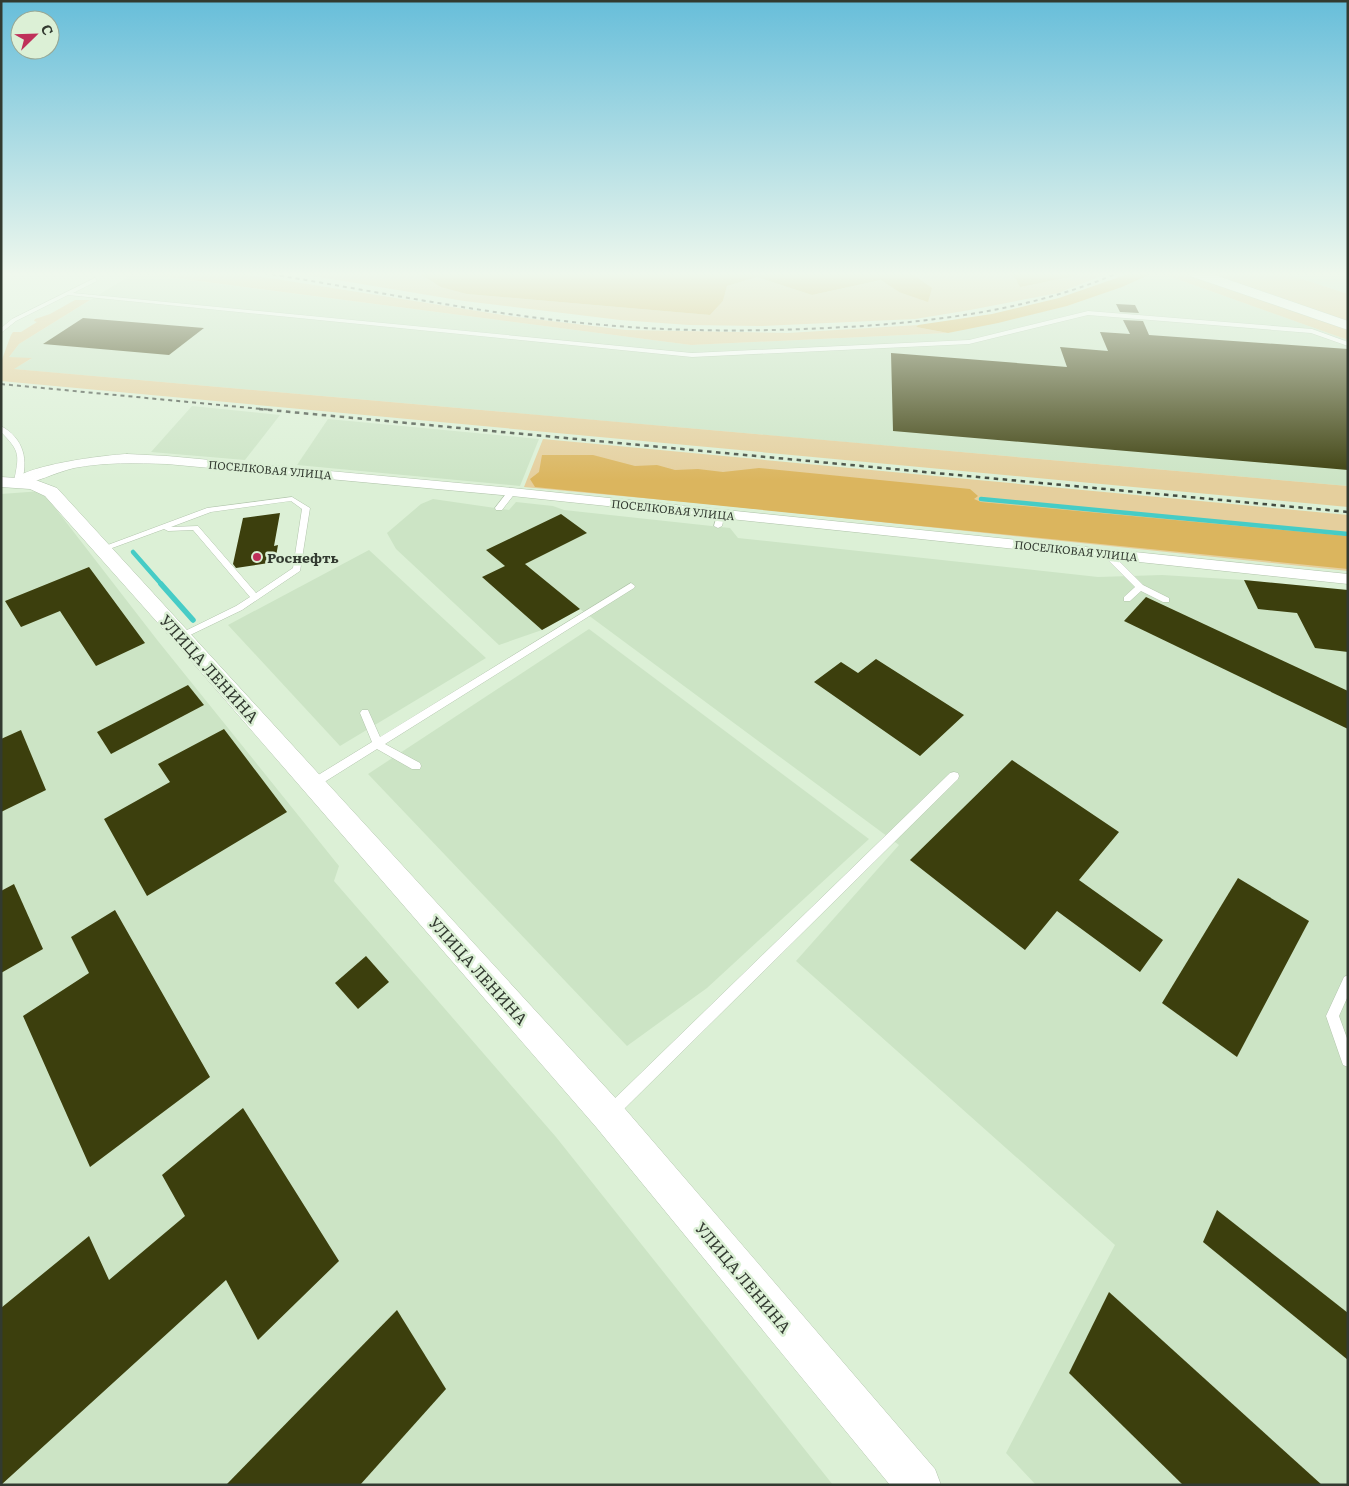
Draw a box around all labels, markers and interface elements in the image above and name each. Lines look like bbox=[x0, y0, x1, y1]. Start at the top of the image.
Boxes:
north arrow bbox=[10, 10, 60, 60]
text: С bbox=[37, 21, 59, 38]
street label: ПОСЕЛКОВАЯ УЛИЦА bbox=[208, 456, 332, 482]
street label: ПОСЕЛКОВАЯ УЛИЦА bbox=[611, 495, 735, 523]
street label: ПОСЕЛКОВАЯ УЛИЦА bbox=[1014, 536, 1138, 564]
place label: Роснефть bbox=[267, 547, 339, 567]
marker: Роснефть bbox=[251, 551, 263, 563]
street label: УЛИЦА ЛЕНИНА bbox=[155, 608, 265, 728]
street label: УЛИЦА ЛЕНИНА bbox=[424, 910, 534, 1030]
street label: УЛИЦА ЛЕНИНА bbox=[690, 1216, 798, 1338]

